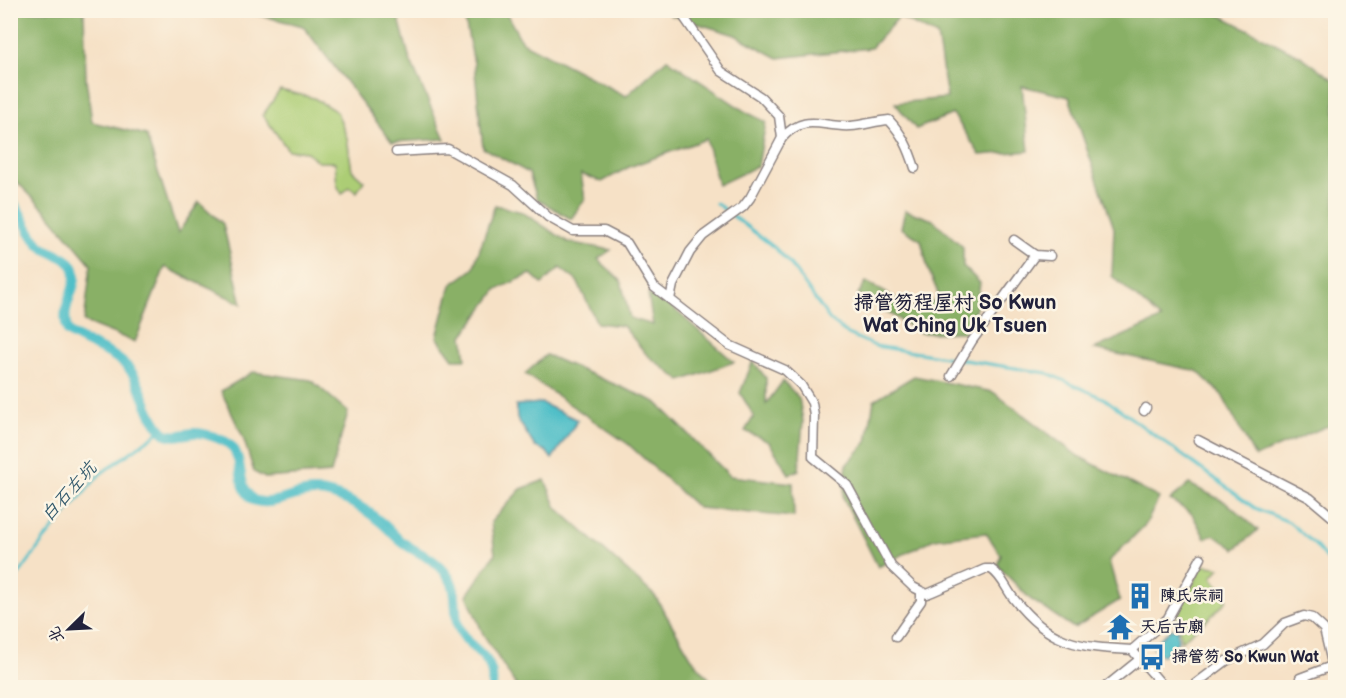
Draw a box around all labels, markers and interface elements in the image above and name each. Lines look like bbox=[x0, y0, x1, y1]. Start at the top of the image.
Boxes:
district label: 掃管笏程屋村 So Kwun Wat Ching Uk Tsuen bbox=[854, 291, 1056, 338]
water label: 白石左坑 bbox=[37, 457, 102, 526]
building icon: 陳氏宗祠 bbox=[1125, 581, 1155, 611]
place label: 陳氏宗祠 bbox=[1160, 587, 1224, 606]
north arrow bbox=[39, 599, 99, 659]
temple icon: 天后古廟 bbox=[1105, 612, 1135, 642]
place label: 天后古廟 bbox=[1140, 618, 1204, 637]
text: 北 bbox=[45, 623, 69, 646]
bus stop icon: 掃管笏 So Kwun Wat bbox=[1137, 642, 1167, 672]
place label: 掃管笏 So Kwun Wat bbox=[1172, 648, 1320, 667]

